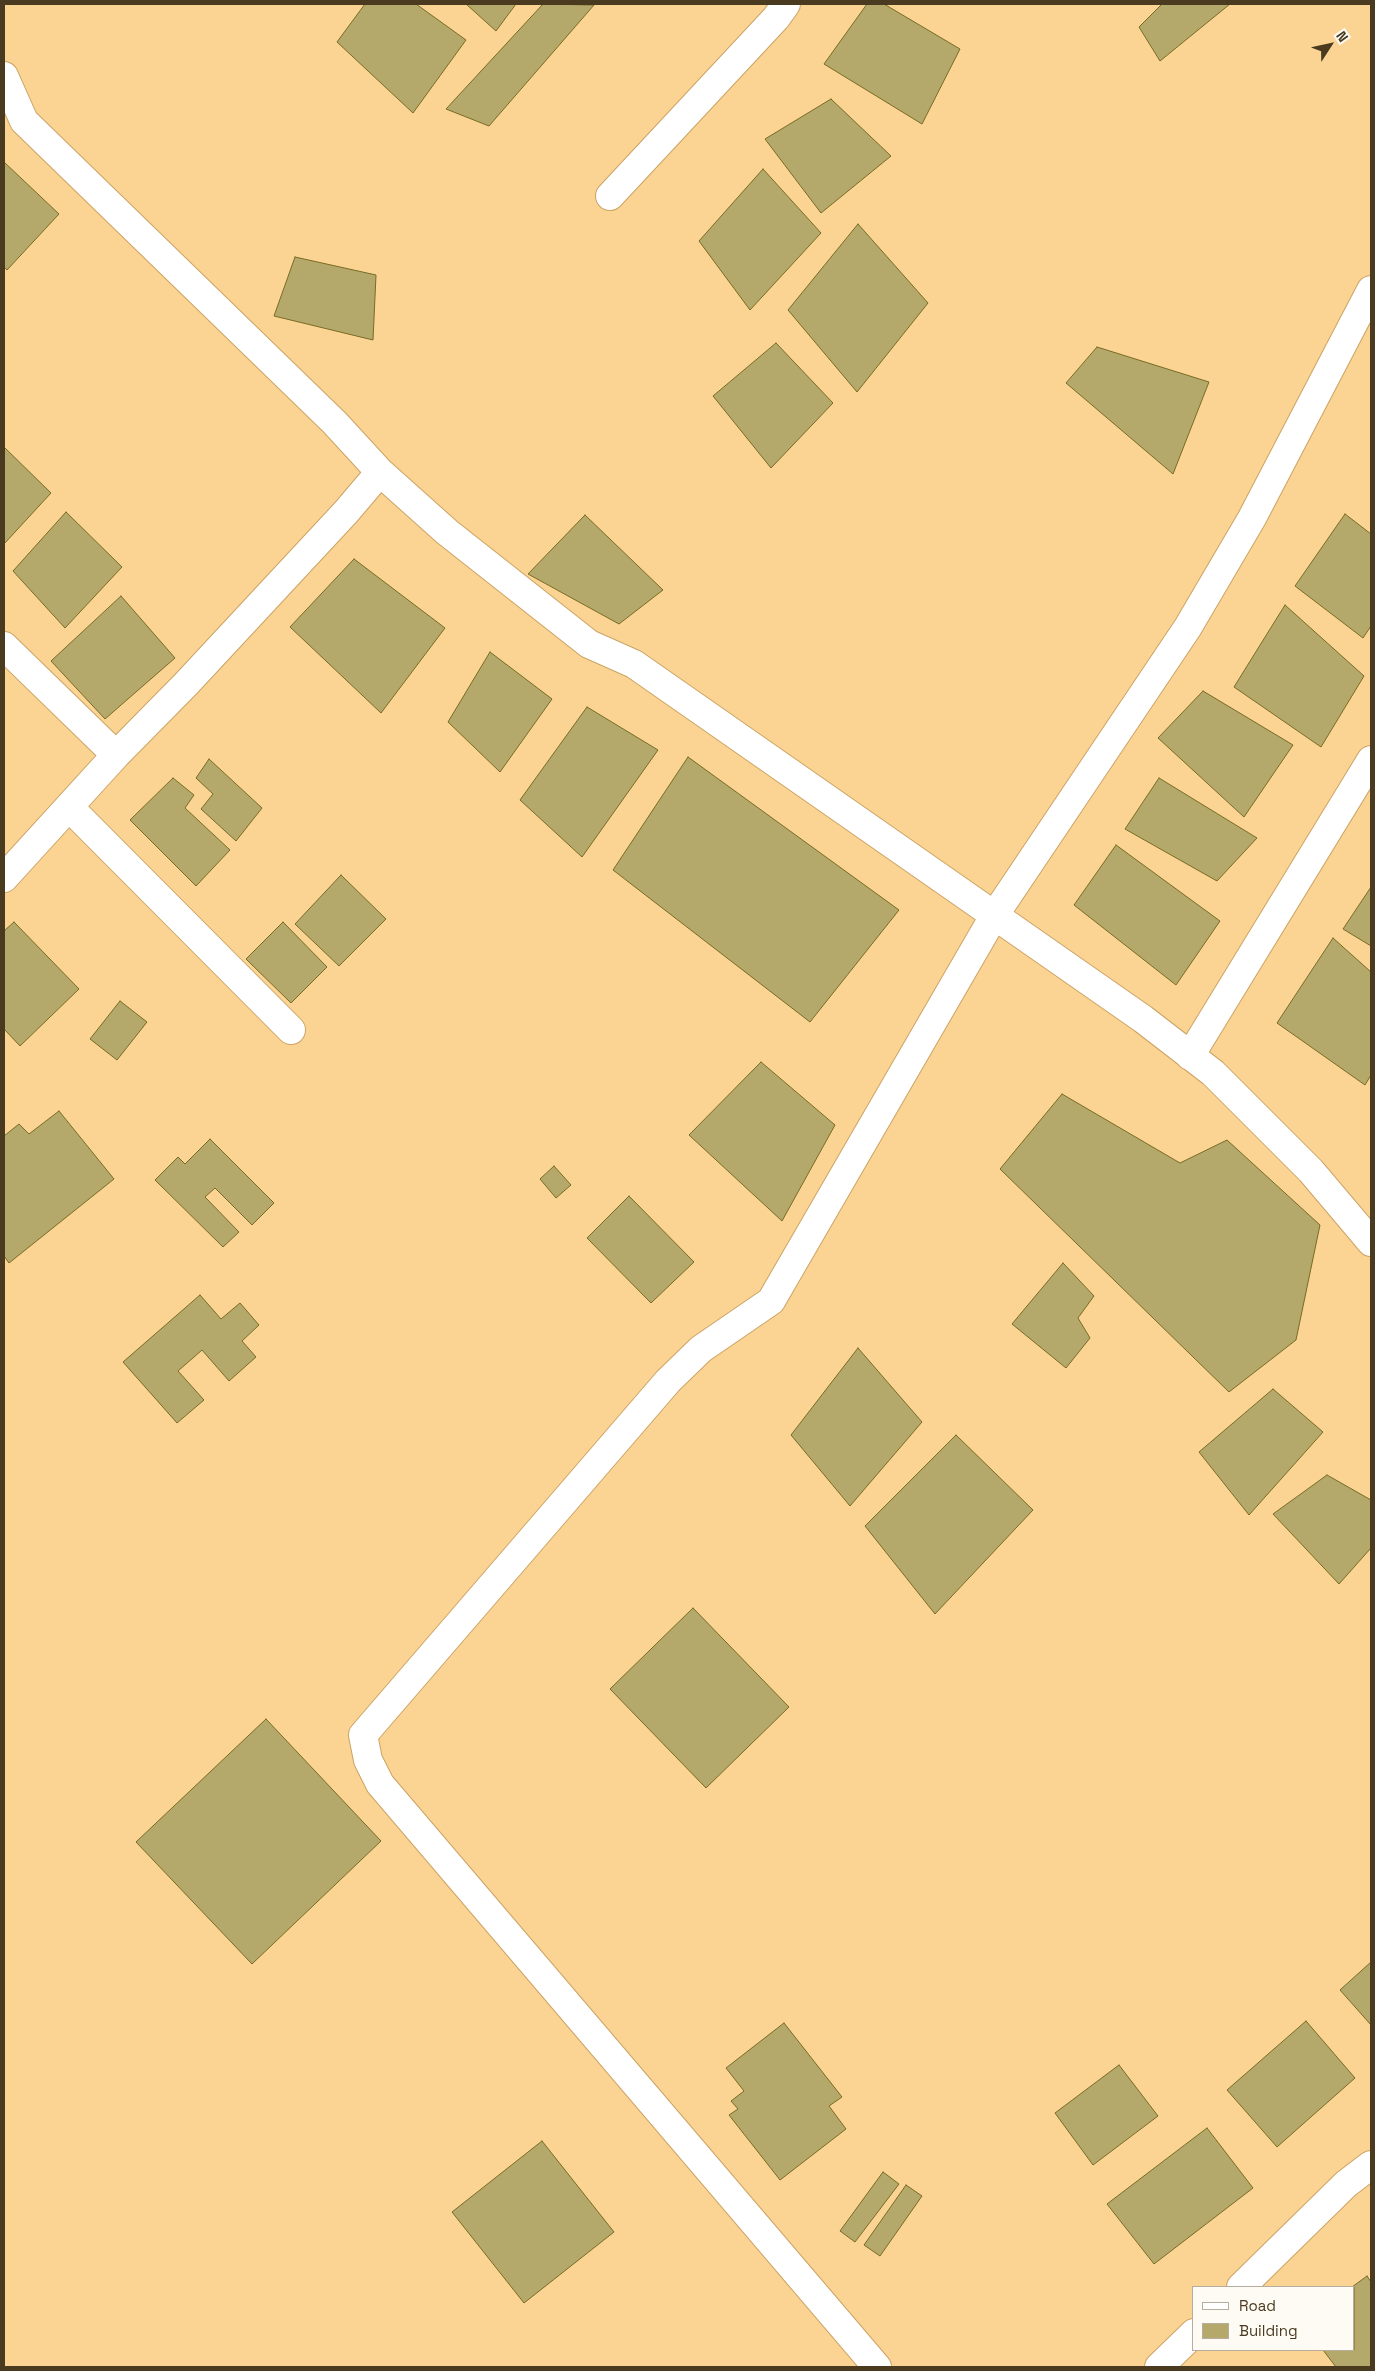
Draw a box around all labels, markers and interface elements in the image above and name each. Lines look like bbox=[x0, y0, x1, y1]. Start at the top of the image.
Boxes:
north arrow bbox=[1305, 20, 1355, 70]
text: N bbox=[1332, 27, 1352, 45]
legend bbox=[1192, 2286, 1355, 2351]
text: Road bbox=[1239, 2296, 1276, 2315]
text: Building bbox=[1239, 2321, 1298, 2340]

